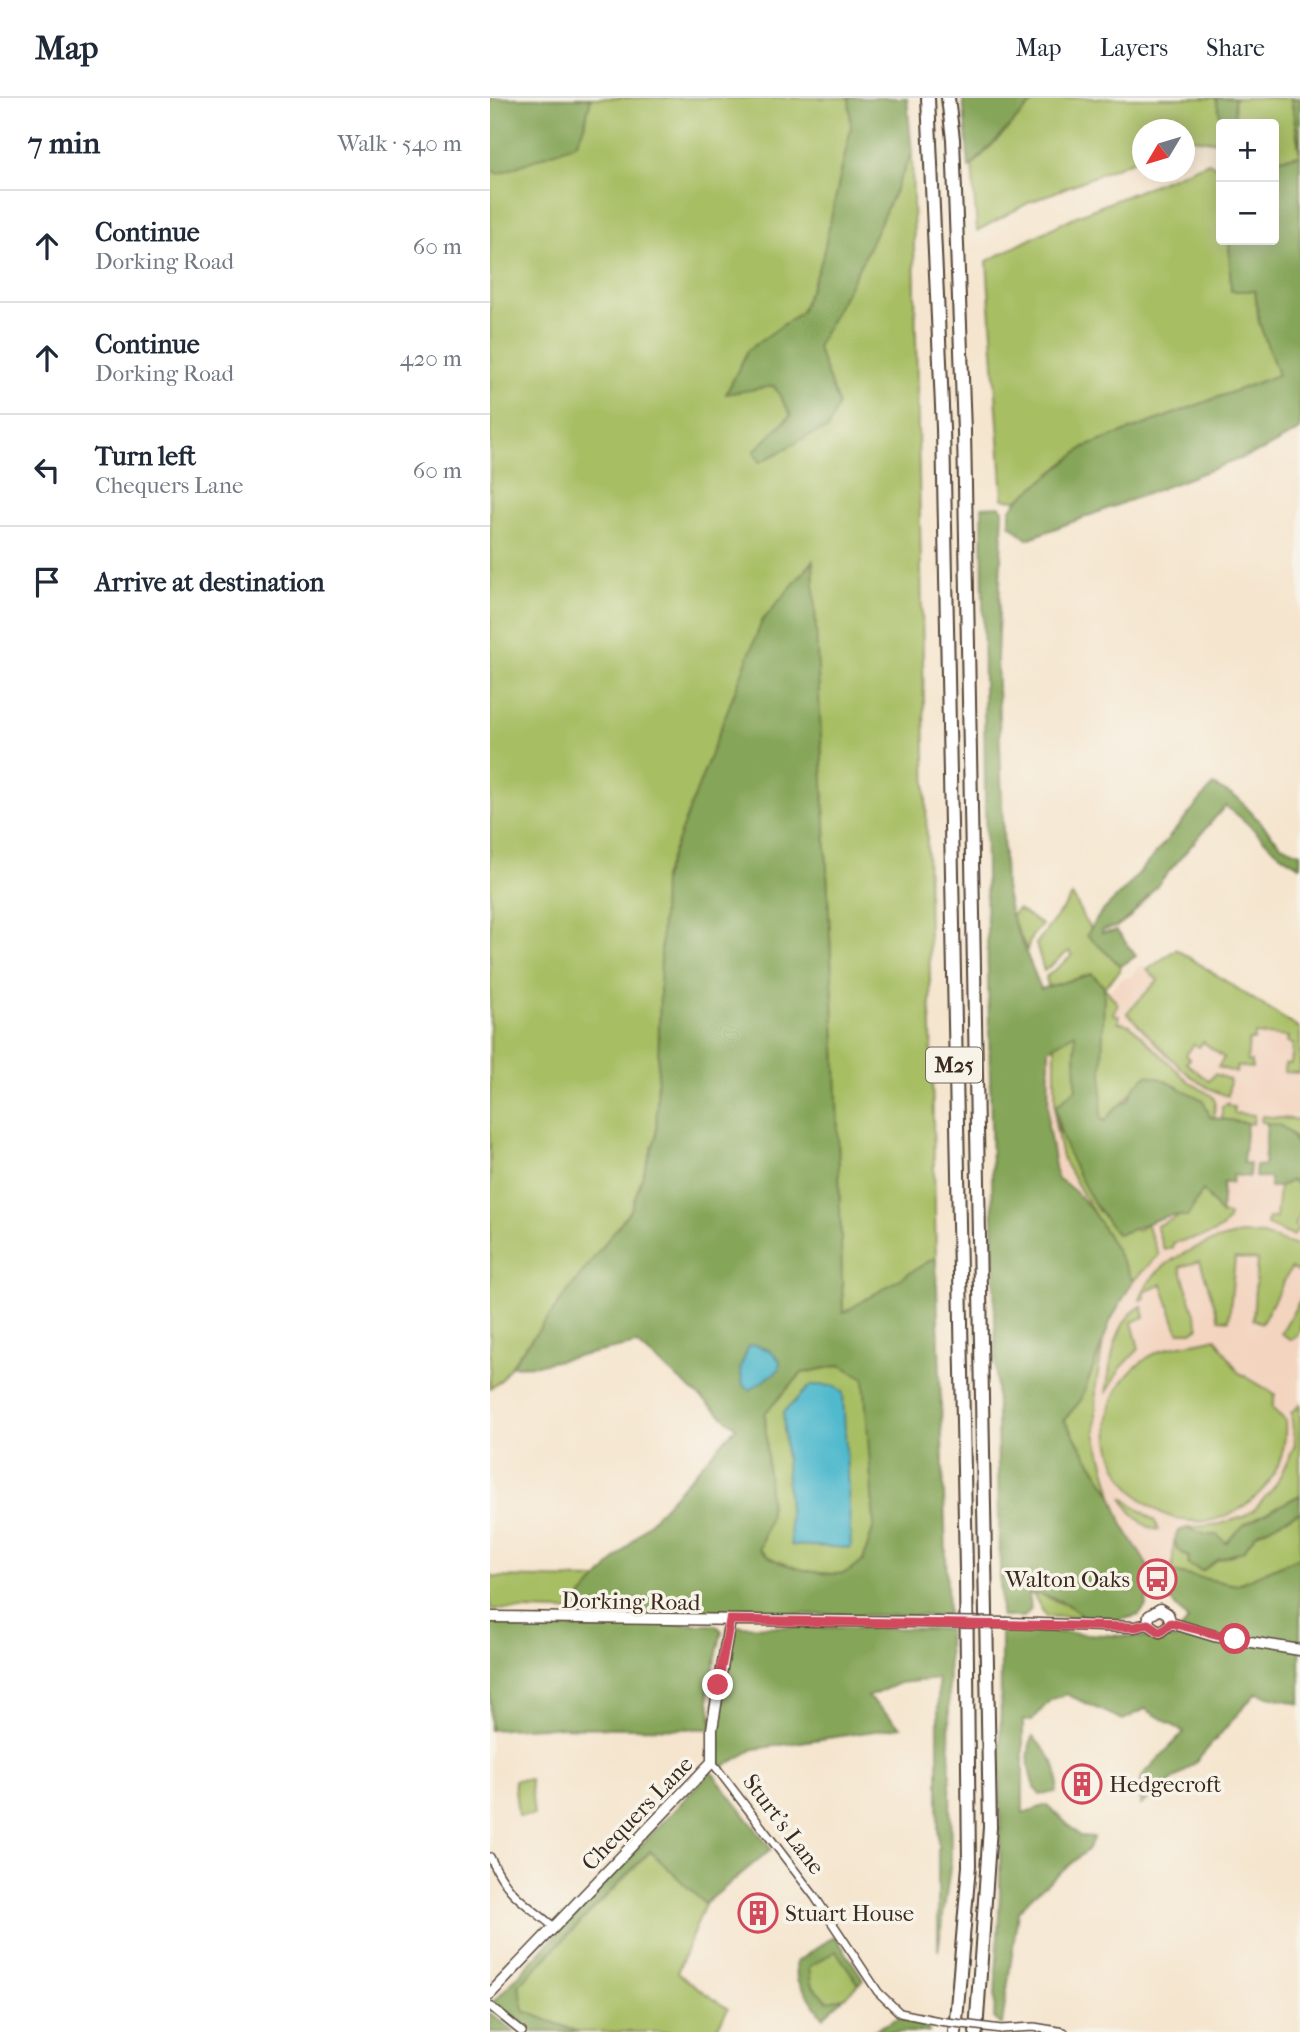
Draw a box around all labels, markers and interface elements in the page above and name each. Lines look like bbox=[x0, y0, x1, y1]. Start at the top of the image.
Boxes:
text: Map bbox=[35, 29, 98, 68]
text: Map bbox=[1016, 34, 1062, 62]
text: Layers bbox=[1100, 34, 1168, 62]
text: Share bbox=[1206, 34, 1265, 62]
north arrow bbox=[1132, 119, 1195, 182]
map controls bbox=[1216, 119, 1279, 245]
button: + bbox=[1216, 119, 1279, 182]
text: 7 min bbox=[28, 126, 100, 161]
text: Walk · 540 m bbox=[337, 130, 462, 157]
button: − bbox=[1216, 182, 1279, 245]
text: Continue bbox=[95, 217, 200, 248]
icon: ahead bbox=[28, 227, 66, 265]
text: 60 m bbox=[413, 233, 462, 260]
text: Dorking Road bbox=[95, 248, 234, 275]
text: Continue bbox=[95, 329, 200, 360]
icon: ahead bbox=[28, 339, 66, 377]
text: 420 m bbox=[400, 345, 462, 372]
text: Dorking Road bbox=[95, 360, 234, 387]
text: Turn left bbox=[95, 441, 196, 472]
icon: left bbox=[28, 451, 66, 489]
text: 60 m bbox=[413, 457, 462, 484]
text: Chequers Lane bbox=[95, 472, 243, 499]
icon: arrive bbox=[28, 563, 66, 601]
text: Arrive at destination bbox=[95, 567, 325, 598]
road number: M25 bbox=[926, 1048, 982, 1082]
bus stop icon: Walton Oaks bbox=[1136, 1558, 1178, 1600]
place label: Walton Oaks bbox=[1004, 1566, 1130, 1593]
street label: Dorking Road bbox=[561, 1587, 701, 1616]
route start bbox=[1219, 1623, 1250, 1654]
route end bbox=[702, 1669, 733, 1700]
street label: Chequers Lane bbox=[576, 1751, 699, 1876]
building icon: Hedgecroft bbox=[1061, 1763, 1103, 1805]
street label: Sturt's Lane bbox=[737, 1769, 830, 1880]
place label: Hedgecroft bbox=[1109, 1771, 1222, 1798]
building icon: Stuart House bbox=[737, 1892, 779, 1934]
place label: Stuart House bbox=[785, 1900, 914, 1927]

